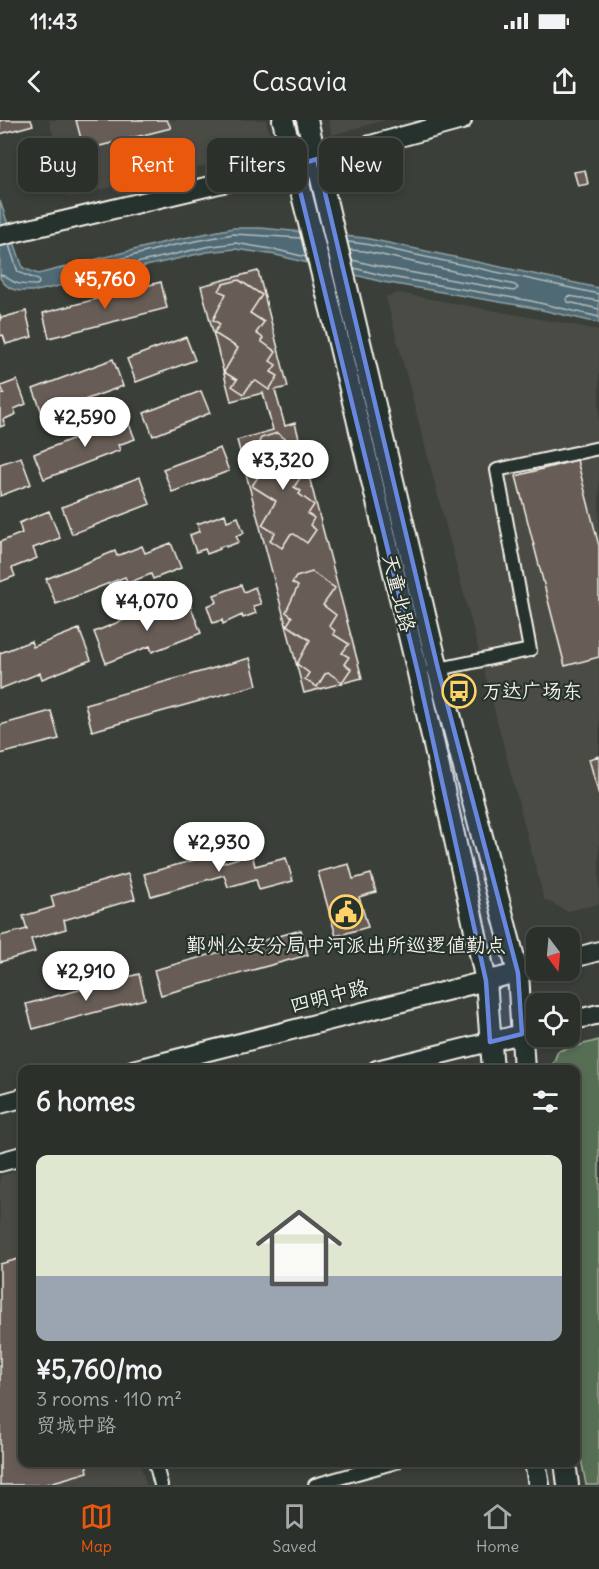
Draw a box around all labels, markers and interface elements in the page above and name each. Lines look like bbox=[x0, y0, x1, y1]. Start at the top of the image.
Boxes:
text: 11:43 bbox=[30, 7, 78, 35]
text: Casavia bbox=[252, 64, 347, 98]
icon: back bbox=[18, 65, 51, 98]
icon: share bbox=[548, 65, 581, 98]
chip: Buy bbox=[18, 138, 98, 192]
chip: Rent bbox=[110, 138, 195, 192]
chip: Filters bbox=[207, 138, 307, 192]
chip: New bbox=[319, 138, 403, 192]
pin: ¥5,760 bbox=[56, 259, 154, 310]
text: ¥5,760 bbox=[74, 266, 136, 291]
pin: ¥2,590 bbox=[36, 397, 134, 448]
text: ¥2,590 bbox=[53, 404, 117, 429]
pin: ¥3,320 bbox=[234, 440, 332, 491]
text: ¥3,320 bbox=[252, 447, 314, 472]
street label: 天童北路 bbox=[378, 551, 422, 636]
pin: ¥4,070 bbox=[98, 581, 196, 632]
text: ¥4,070 bbox=[115, 588, 179, 613]
bus stop icon: 万达广场东 bbox=[441, 673, 477, 709]
place label: 万达广场东 bbox=[482, 678, 582, 703]
pin: ¥2,930 bbox=[170, 822, 268, 873]
text: ¥2,930 bbox=[188, 829, 250, 854]
public building icon: 鄞州公安分局中河派出所巡逻值勤点 bbox=[328, 894, 364, 930]
north arrow bbox=[526, 927, 580, 981]
map controls bbox=[526, 927, 580, 1047]
place label: 鄞州公安分局中河派出所巡逻值勤点 bbox=[186, 932, 506, 957]
pin: ¥2,910 bbox=[37, 951, 135, 1002]
text: ¥2,910 bbox=[56, 958, 116, 983]
street label: 四明中路 bbox=[287, 973, 372, 1017]
button: locate bbox=[526, 993, 580, 1047]
text: 6 homes bbox=[36, 1085, 135, 1118]
icon: filters bbox=[529, 1085, 562, 1118]
icon: home bbox=[245, 1194, 353, 1302]
text: ¥5,760/mo bbox=[36, 1353, 162, 1386]
text: 3 rooms · 110 m² bbox=[36, 1386, 182, 1411]
text: 贸城中路 bbox=[36, 1412, 116, 1437]
tab: Map bbox=[80, 1500, 113, 1556]
tab: Saved bbox=[273, 1500, 316, 1556]
tab: Home bbox=[476, 1500, 519, 1556]

